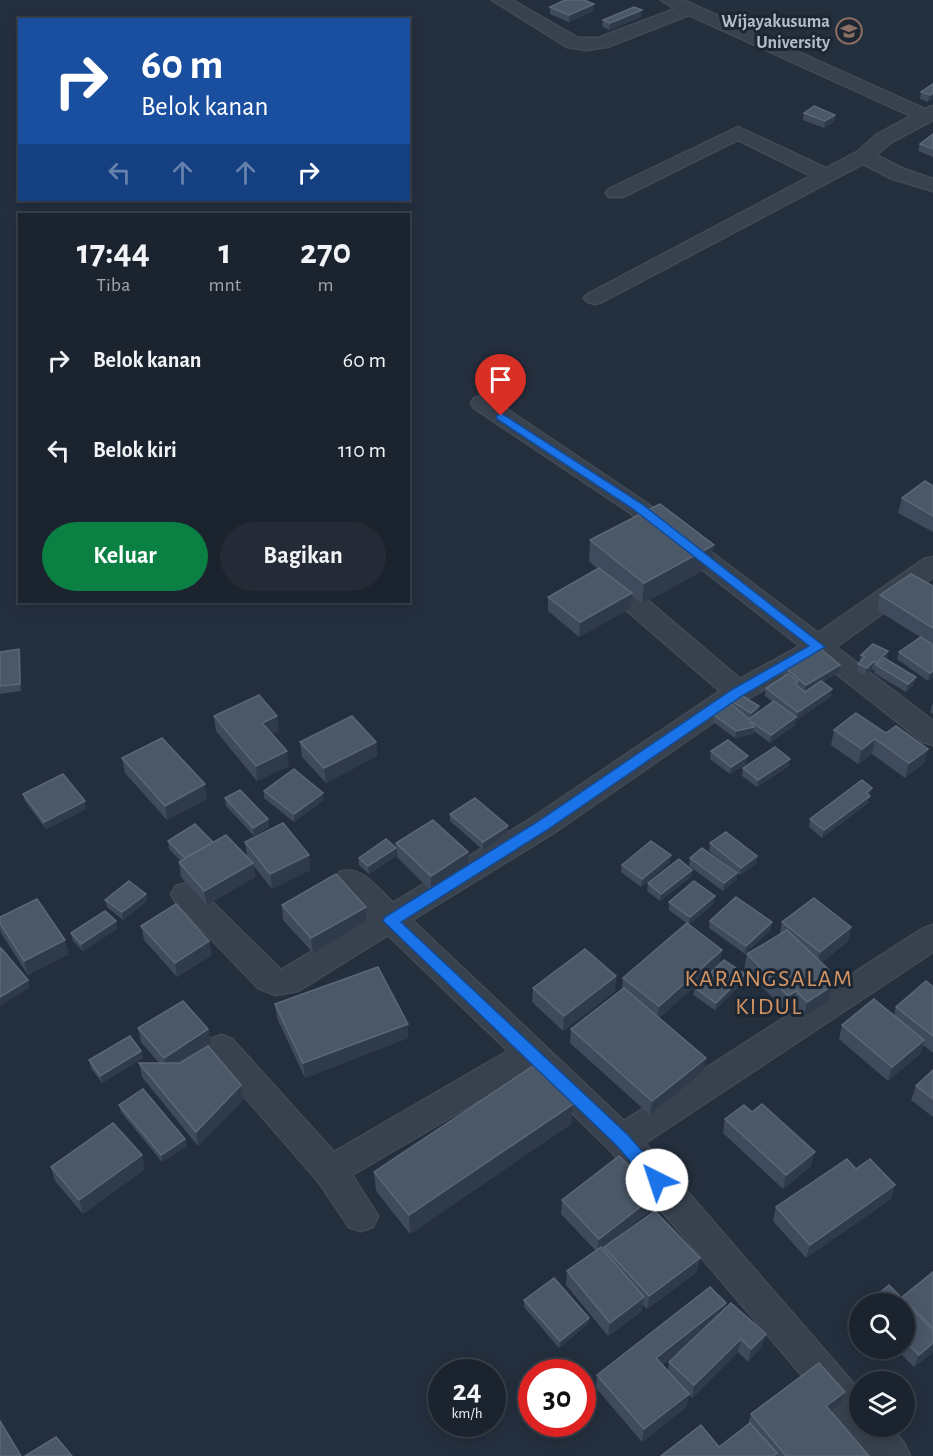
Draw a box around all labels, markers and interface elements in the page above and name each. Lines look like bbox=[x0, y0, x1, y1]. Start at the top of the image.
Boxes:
place label: Wijayakusuma University bbox=[721, 13, 831, 52]
school or university icon: Wijayakusuma University bbox=[834, 16, 864, 46]
icon: right bbox=[42, 42, 120, 120]
text: 60 m bbox=[141, 44, 223, 86]
text: Belok kanan bbox=[141, 93, 268, 120]
icon: left bbox=[103, 156, 136, 189]
icon: ahead bbox=[166, 156, 199, 189]
icon: ahead bbox=[229, 156, 262, 189]
icon: right bbox=[292, 156, 325, 189]
text: 17:44 bbox=[77, 234, 150, 270]
text: 1 bbox=[218, 234, 231, 270]
text: 270 bbox=[300, 234, 351, 270]
text: Tiba bbox=[96, 275, 130, 295]
text: mnt bbox=[209, 275, 241, 295]
text: m bbox=[318, 275, 334, 295]
icon: right bbox=[42, 344, 75, 377]
text: Belok kanan bbox=[93, 349, 201, 371]
text: 60 m bbox=[343, 349, 386, 371]
pin bbox=[475, 354, 526, 416]
icon: arrive bbox=[484, 363, 517, 396]
icon: left bbox=[42, 434, 75, 467]
text: Belok kiri bbox=[93, 439, 177, 461]
text: 110 m bbox=[338, 439, 386, 461]
button: Keluar bbox=[42, 522, 208, 591]
button: Bagikan bbox=[220, 522, 386, 591]
district label: KARANGSALAM KIDUL bbox=[684, 967, 854, 1019]
position arrow bbox=[625, 1148, 689, 1212]
map controls bbox=[849, 1293, 915, 1437]
button: search bbox=[849, 1293, 915, 1359]
speed limit sign: 30 bbox=[518, 1359, 596, 1437]
button: layers bbox=[849, 1371, 915, 1437]
text: 24 bbox=[452, 1376, 482, 1406]
text: km/h bbox=[452, 1406, 482, 1421]

